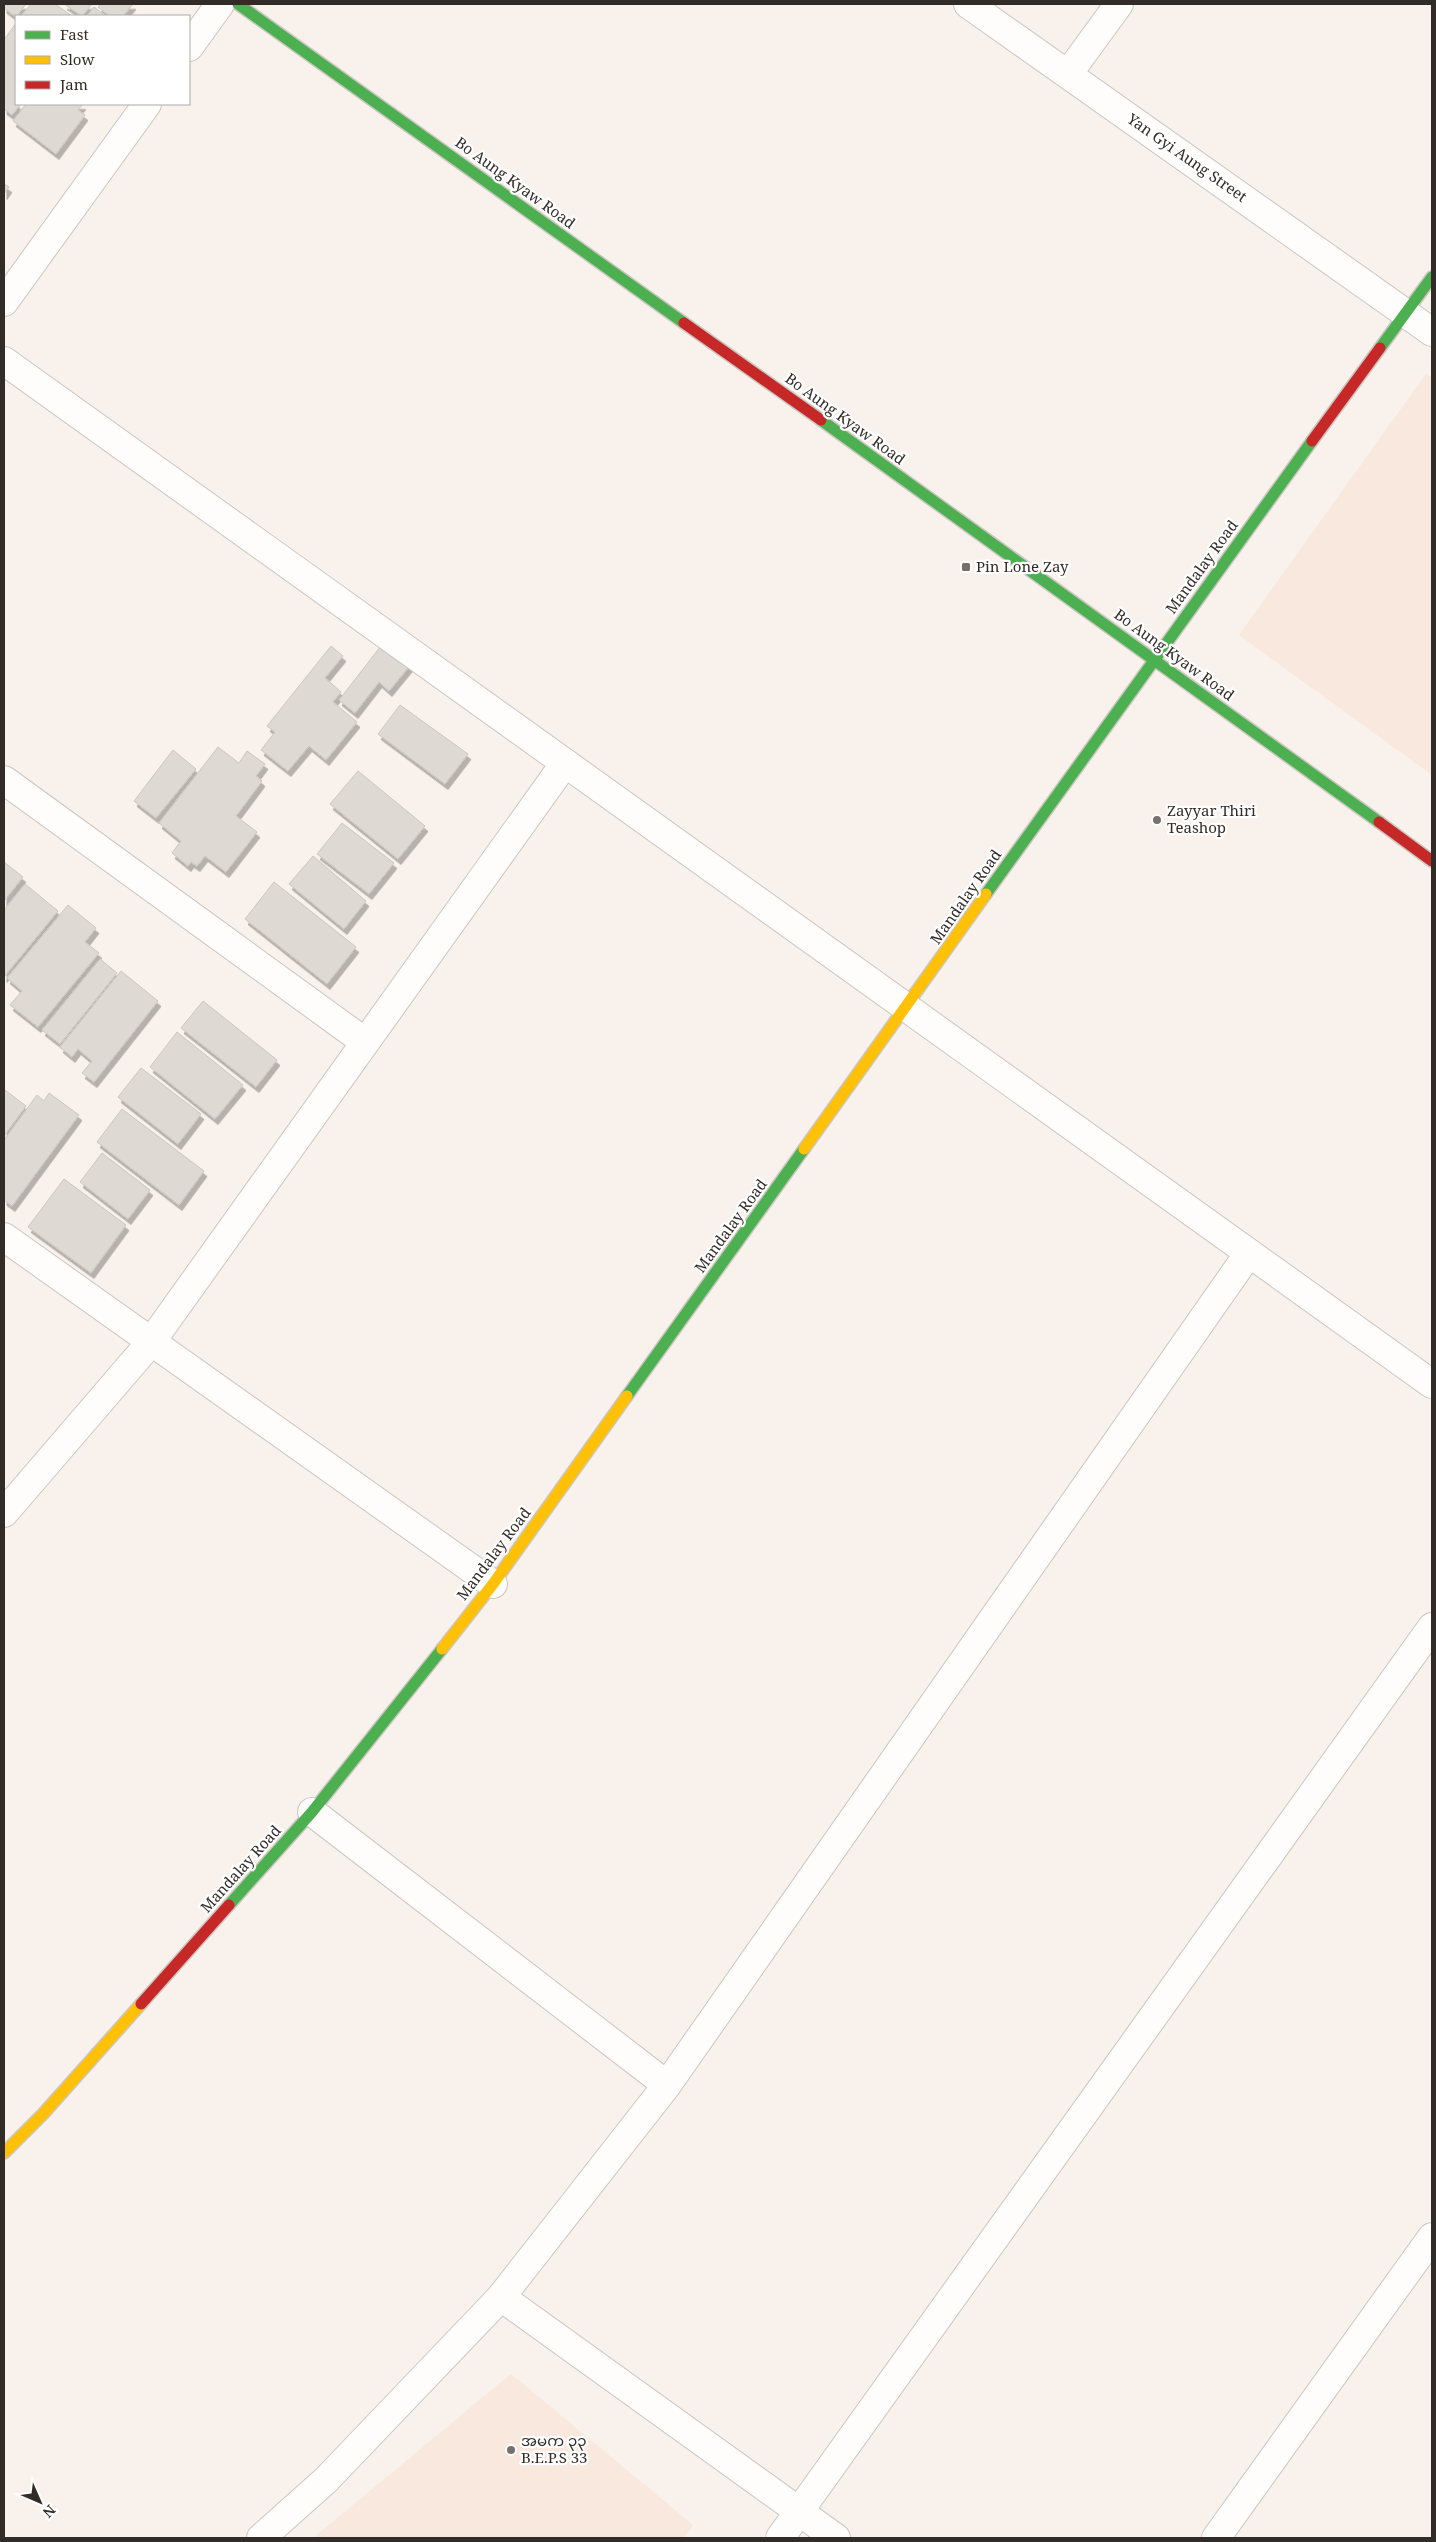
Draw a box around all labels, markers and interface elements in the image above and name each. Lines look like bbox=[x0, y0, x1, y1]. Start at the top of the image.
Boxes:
legend bbox=[15, 15, 190, 105]
text: Fast bbox=[60, 24, 89, 44]
text: Slow bbox=[60, 49, 94, 69]
text: Jam bbox=[59, 74, 88, 94]
street label: Yan Gyi Aung Street bbox=[1123, 108, 1251, 206]
street label: Bo Aung Kyaw Road bbox=[452, 132, 580, 233]
street label: Bo Aung Kyaw Road bbox=[782, 368, 910, 469]
street label: Mandalay Road bbox=[1160, 516, 1242, 617]
place label: Pin Lone Zay bbox=[976, 556, 1069, 576]
marker: Pin Lone Zay bbox=[960, 561, 972, 573]
street label: Bo Aung Kyaw Road bbox=[1111, 604, 1239, 705]
place label: Zayyar Thiri Teashop bbox=[1167, 800, 1256, 837]
marker: Zayyar Thiri Teashop bbox=[1151, 814, 1163, 826]
street label: Mandalay Road bbox=[925, 845, 1005, 948]
street label: Mandalay Road bbox=[689, 1175, 771, 1276]
street label: Mandalay Road bbox=[452, 1503, 535, 1604]
street label: Mandalay Road bbox=[196, 1820, 285, 1916]
place label: အမက ၃၃ B.E.P.S 33 bbox=[521, 2430, 588, 2467]
marker: အမက ၃၃ B.E.P.S 33 bbox=[505, 2444, 517, 2456]
north arrow bbox=[15, 2477, 65, 2527]
text: N bbox=[39, 2501, 60, 2522]

